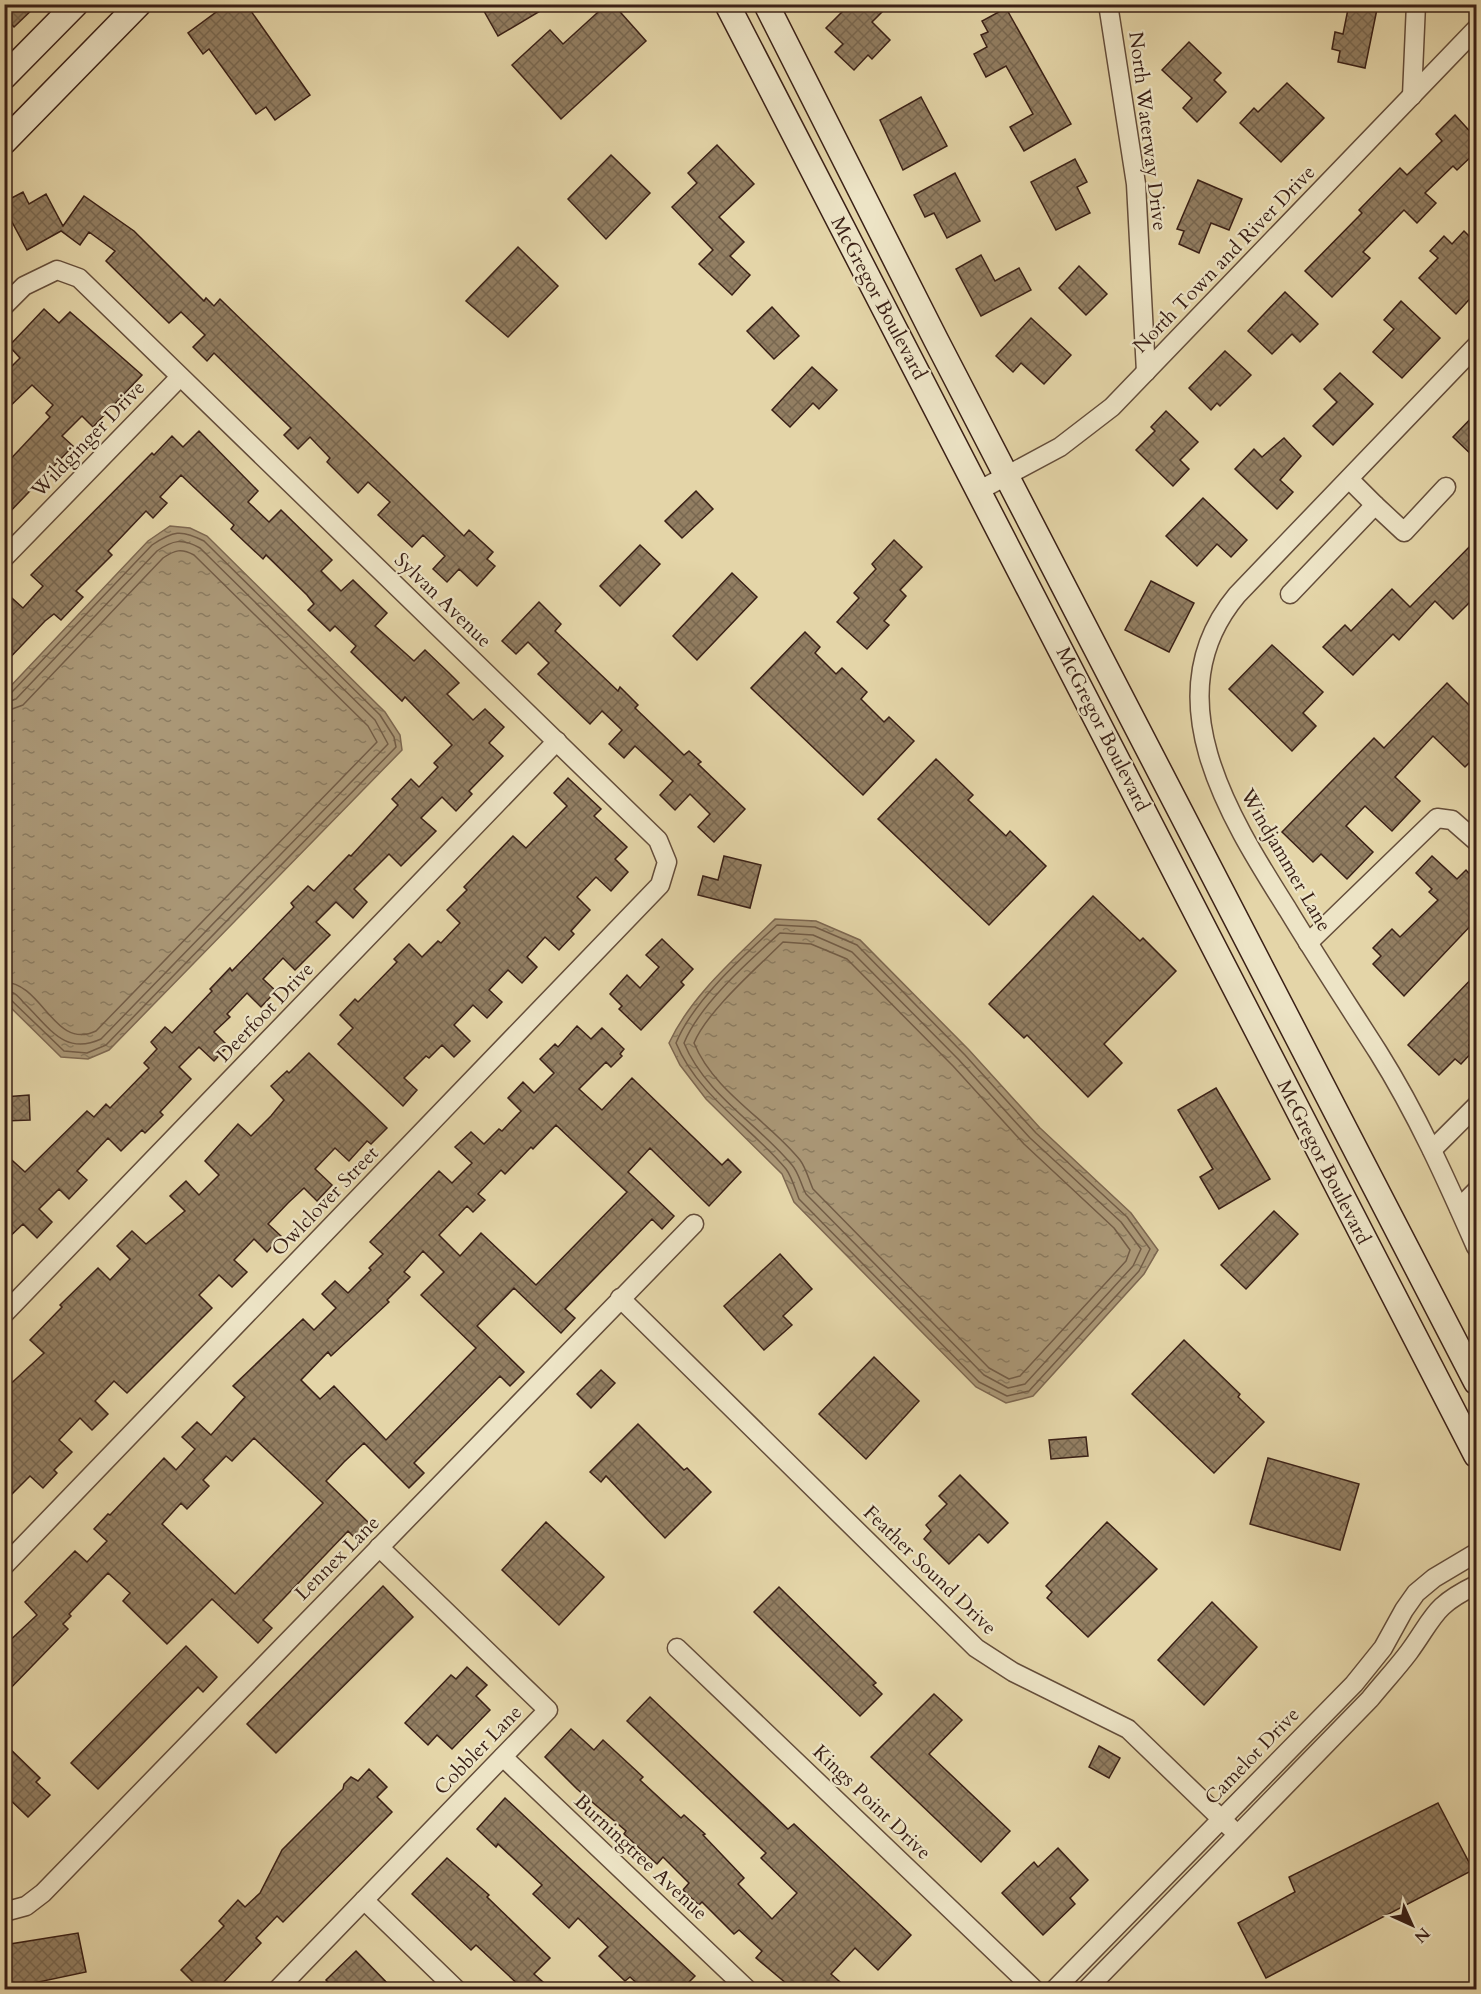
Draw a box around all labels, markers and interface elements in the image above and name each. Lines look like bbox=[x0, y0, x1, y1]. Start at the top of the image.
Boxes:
street label: North Waterway Drive bbox=[1122, 30, 1174, 232]
street label: North Town and River Drive bbox=[1127, 159, 1321, 359]
street label: McGregor Boulevard bbox=[825, 212, 934, 385]
street label: Wildginger Drive bbox=[24, 375, 151, 504]
street label: Sylvan Avenue bbox=[388, 547, 498, 653]
street label: McGregor Boulevard bbox=[1050, 642, 1156, 816]
street label: Windjammer Lane bbox=[1234, 783, 1338, 936]
street label: Deerfoot Drive bbox=[210, 956, 320, 1068]
street label: McGregor Boulevard bbox=[1271, 1075, 1377, 1249]
street label: Owlclover Street bbox=[265, 1140, 385, 1262]
street label: Feather Sound Drive bbox=[857, 1499, 1003, 1641]
street label: Lennex Lane bbox=[289, 1510, 385, 1606]
street label: Cobbler Lane bbox=[428, 1699, 528, 1801]
street label: Camelot Drive bbox=[1199, 1701, 1305, 1811]
street label: Kings Point Drive bbox=[807, 1739, 937, 1865]
street label: Burningtree Avenue bbox=[568, 1788, 714, 1926]
north arrow bbox=[1382, 1895, 1442, 1955]
text: N bbox=[1409, 1922, 1435, 1948]

